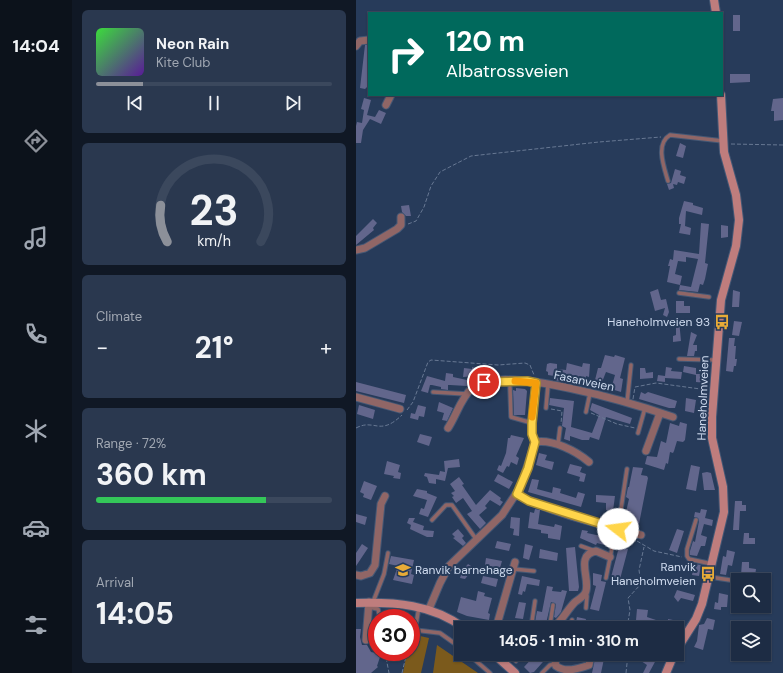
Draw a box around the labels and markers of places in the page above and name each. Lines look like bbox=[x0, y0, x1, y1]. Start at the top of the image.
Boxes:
bus stop icon: Haneholmveien 93 bbox=[713, 313, 731, 331]
place label: Haneholmveien 93 bbox=[607, 314, 710, 330]
pin bbox=[467, 365, 501, 399]
place label: Ranvik Haneholmveien bbox=[611, 559, 696, 589]
school or university icon: Ranvik barnehage bbox=[394, 561, 412, 579]
place label: Ranvik barnehage bbox=[415, 562, 513, 578]
bus stop icon: Ranvik Haneholmveien bbox=[699, 565, 717, 583]

